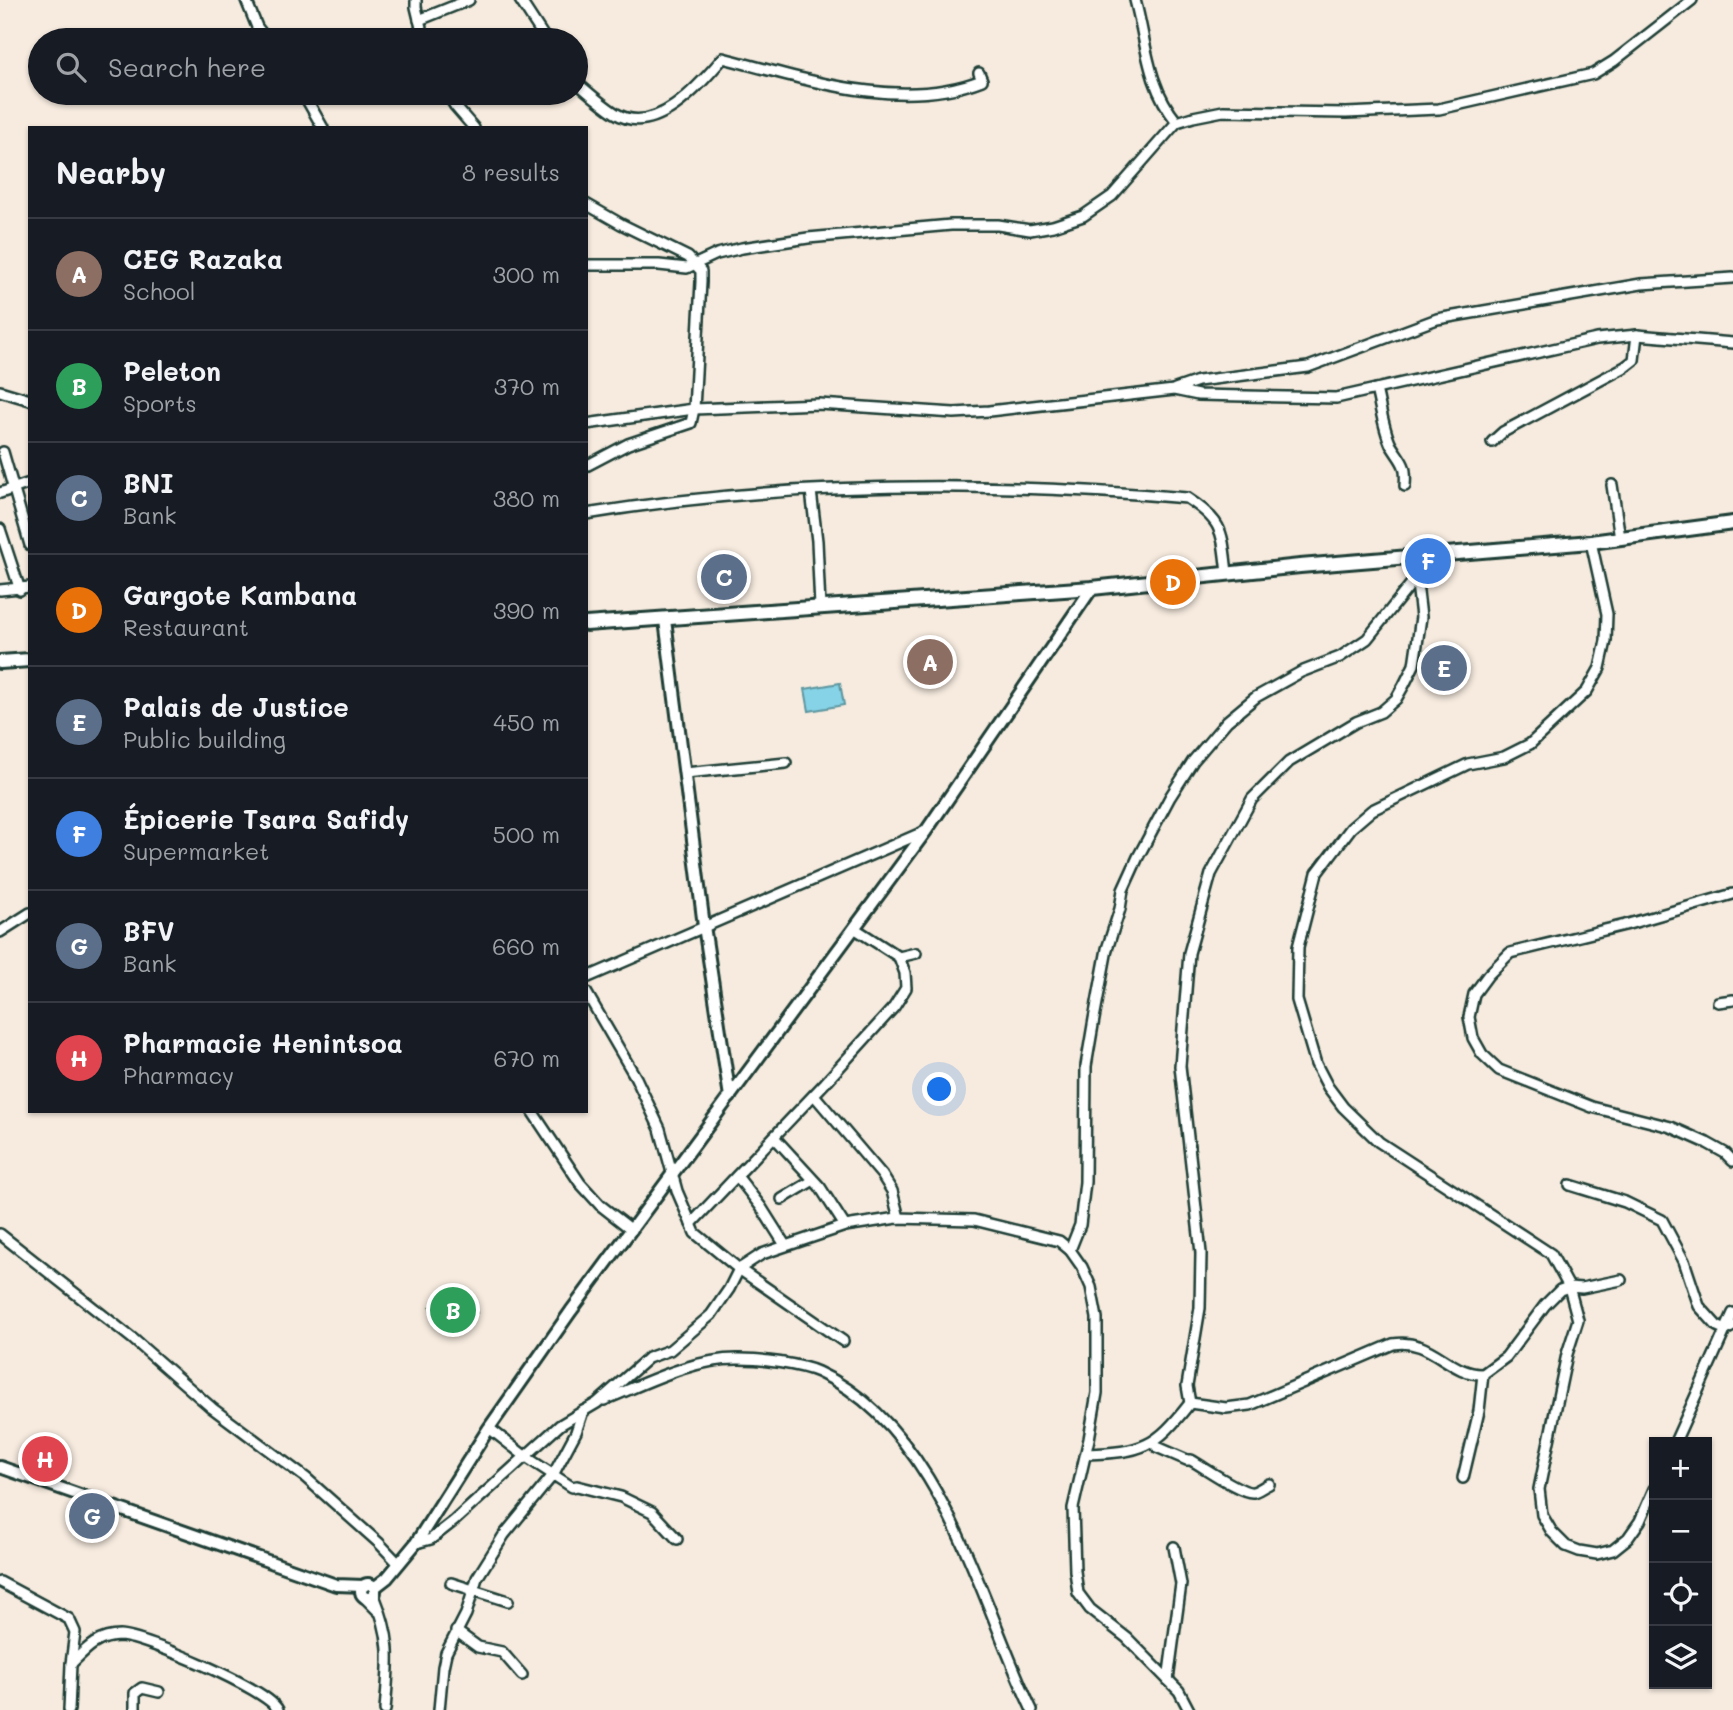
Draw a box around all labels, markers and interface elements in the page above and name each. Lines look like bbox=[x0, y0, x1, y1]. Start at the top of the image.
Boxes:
search box bbox=[28, 28, 588, 105]
icon: search bbox=[52, 48, 90, 86]
text: Search here bbox=[108, 50, 266, 84]
text: Nearby bbox=[56, 152, 166, 192]
text: 8 results bbox=[462, 157, 560, 187]
text: CEG Razaka bbox=[123, 242, 283, 276]
text: A bbox=[71, 259, 87, 289]
text: 300 m bbox=[492, 259, 560, 289]
text: School bbox=[123, 276, 196, 306]
text: Peleton bbox=[123, 354, 221, 388]
text: B bbox=[71, 371, 87, 401]
text: 370 m bbox=[494, 371, 560, 401]
text: Sports bbox=[123, 388, 197, 418]
text: BNI bbox=[123, 466, 174, 500]
text: C bbox=[70, 483, 88, 513]
text: 380 m bbox=[493, 483, 560, 513]
text: Bank bbox=[123, 500, 177, 530]
pin: F bbox=[1405, 535, 1451, 587]
pin: C bbox=[701, 551, 747, 603]
pin: D bbox=[1150, 556, 1196, 608]
text: Gargote Kambana bbox=[123, 578, 357, 612]
text: D bbox=[71, 595, 87, 625]
text: 390 m bbox=[493, 595, 560, 625]
text: Restaurant bbox=[123, 612, 249, 642]
pin: A bbox=[907, 636, 953, 688]
pin: E bbox=[1421, 642, 1467, 694]
text: Palais de Justice bbox=[123, 690, 349, 724]
text: E bbox=[72, 707, 86, 737]
text: 450 m bbox=[493, 707, 560, 737]
text: Public building bbox=[123, 724, 286, 754]
text: Épicerie Tsara Safidy bbox=[123, 802, 409, 836]
text: F bbox=[72, 819, 86, 849]
text: 500 m bbox=[493, 819, 560, 849]
text: Supermarket bbox=[123, 836, 269, 866]
text: BFV bbox=[123, 914, 174, 948]
text: G bbox=[70, 931, 88, 961]
text: 660 m bbox=[492, 931, 560, 961]
text: Bank bbox=[123, 948, 177, 978]
text: Pharmacie Henintsoa bbox=[123, 1026, 403, 1060]
text: H bbox=[70, 1043, 88, 1073]
text: 670 m bbox=[493, 1043, 560, 1073]
text: Pharmacy bbox=[123, 1060, 234, 1090]
your location bbox=[922, 1072, 956, 1106]
pin: B bbox=[430, 1284, 476, 1336]
pin: H bbox=[22, 1433, 68, 1485]
map controls bbox=[1649, 1437, 1712, 1689]
button: + bbox=[1649, 1437, 1712, 1500]
pin: G bbox=[69, 1490, 115, 1542]
button: − bbox=[1649, 1500, 1712, 1563]
button: locate bbox=[1649, 1563, 1712, 1626]
button: layers bbox=[1649, 1626, 1712, 1689]

